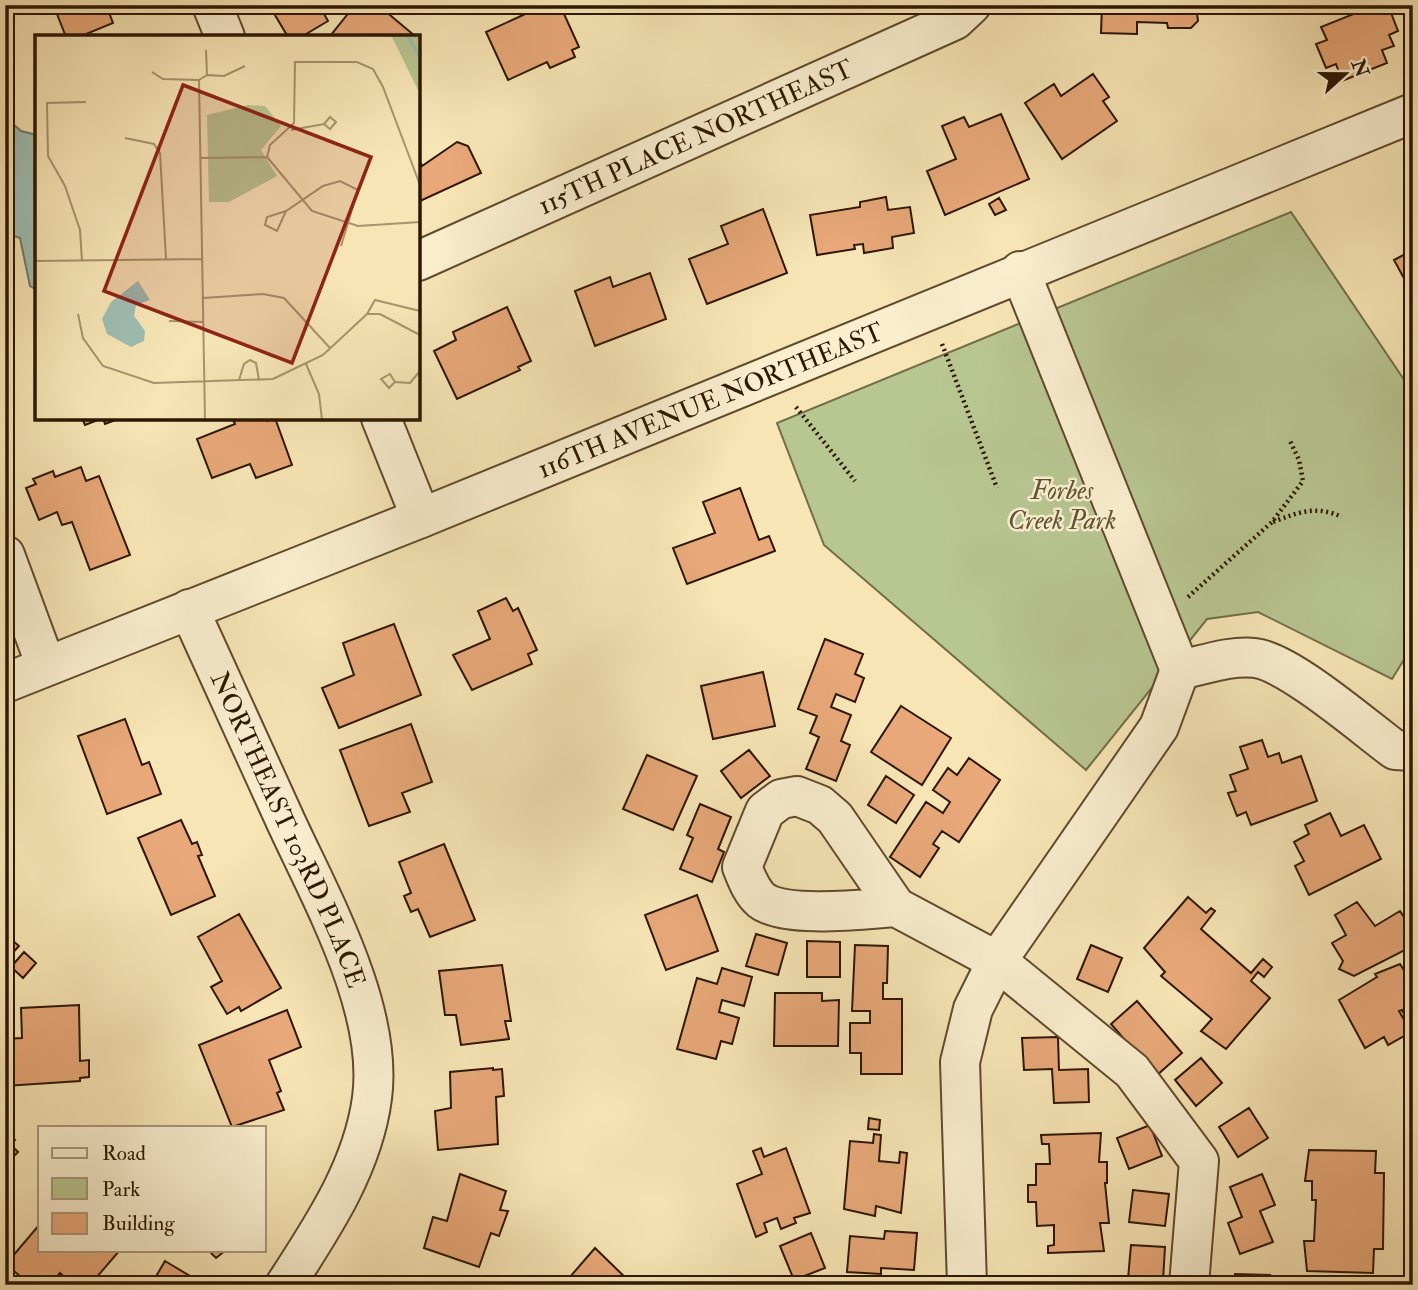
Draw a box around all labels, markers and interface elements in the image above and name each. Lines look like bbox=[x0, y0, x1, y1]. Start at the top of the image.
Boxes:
inset map bbox=[35, 35, 420, 420]
north arrow bbox=[1310, 38, 1380, 108]
street label: 115TH PLACE NORTHEAST bbox=[533, 53, 858, 222]
text: N bbox=[1345, 55, 1375, 81]
street label: 116TH AVENUE NORTHEAST bbox=[533, 316, 888, 486]
park label: Forbes Creek Park bbox=[1008, 475, 1116, 537]
street label: NORTHEAST 103RD PLACE bbox=[203, 667, 372, 992]
legend bbox=[38, 1126, 266, 1252]
text: Road bbox=[102, 1140, 147, 1167]
text: Park bbox=[102, 1176, 140, 1203]
text: Building bbox=[102, 1210, 175, 1237]

